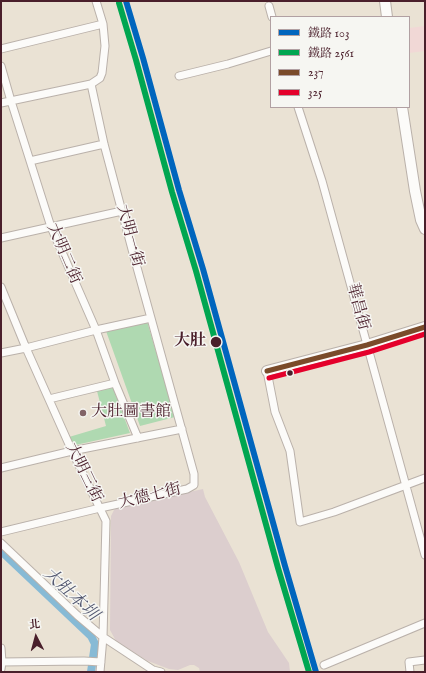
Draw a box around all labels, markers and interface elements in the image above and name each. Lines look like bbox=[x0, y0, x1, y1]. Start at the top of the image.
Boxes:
legend bbox=[270, 16, 410, 108]
text: 鐵路 103 bbox=[308, 26, 349, 41]
text: 鐵路 2561 bbox=[308, 46, 354, 61]
text: 237 bbox=[308, 65, 324, 80]
text: 325 bbox=[308, 85, 322, 100]
street label: 大明一街 bbox=[111, 203, 147, 269]
street label: 大明二街 bbox=[42, 221, 84, 287]
street label: 華昌街 bbox=[342, 281, 372, 333]
place label: 大肚 bbox=[174, 332, 206, 352]
marker: 大肚 bbox=[209, 335, 223, 349]
unlabelled marker bbox=[285, 368, 295, 378]
place label: 大肚圖書館 bbox=[91, 403, 171, 423]
marker: 大肚圖書館 bbox=[78, 408, 88, 418]
street label: 大明三街 bbox=[60, 440, 106, 506]
street label: 大德七街 bbox=[117, 480, 183, 514]
water label: 大肚本圳 bbox=[38, 564, 102, 626]
north arrow bbox=[16, 617, 56, 657]
text: 北 bbox=[29, 618, 41, 633]

